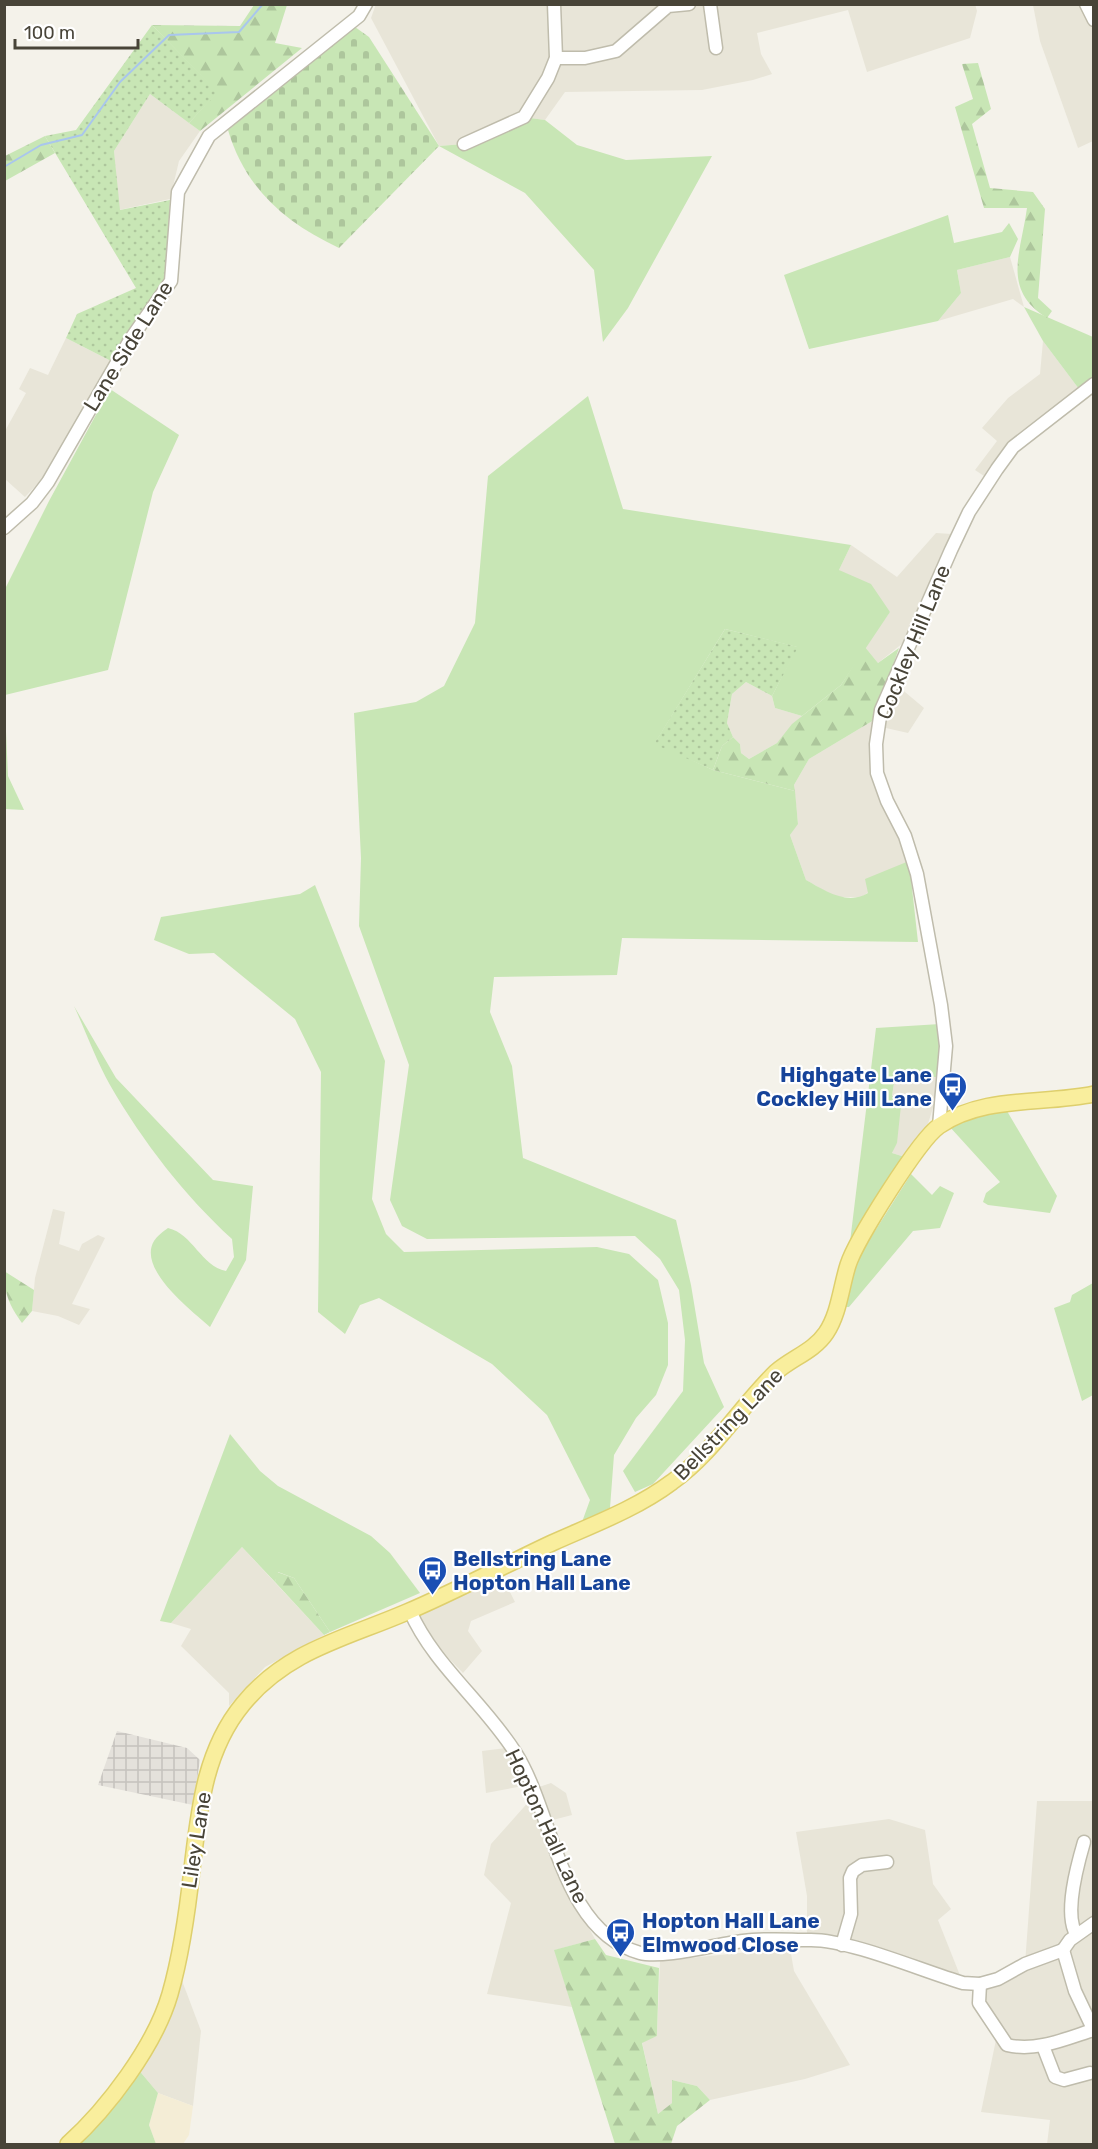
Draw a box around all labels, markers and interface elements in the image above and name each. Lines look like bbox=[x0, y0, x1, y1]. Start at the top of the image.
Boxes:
scale bar bbox=[15, 12, 138, 50]
text: 100 m bbox=[24, 22, 75, 44]
street label: Lane Side Lane bbox=[78, 276, 178, 416]
street label: Cockley Hill Lane bbox=[871, 561, 955, 723]
place label: Highgate Lane Cockley Hill Lane bbox=[756, 1062, 932, 1111]
bus stop icon: Highgate Lane Cockley Hill Lane bbox=[937, 1070, 969, 1112]
street label: Bellstring Lane bbox=[668, 1363, 788, 1485]
place label: Bellstring Lane Hopton Hall Lane bbox=[453, 1546, 631, 1595]
bus stop icon: Bellstring Lane Hopton Hall Lane bbox=[416, 1554, 448, 1596]
street label: Hopton Hall Lane bbox=[500, 1745, 594, 1907]
street label: Liley Lane bbox=[176, 1790, 216, 1890]
place label: Hopton Hall Lane Elmwood Close bbox=[642, 1908, 820, 1957]
bus stop icon: Hopton Hall Lane Elmwood Close bbox=[605, 1916, 637, 1958]

